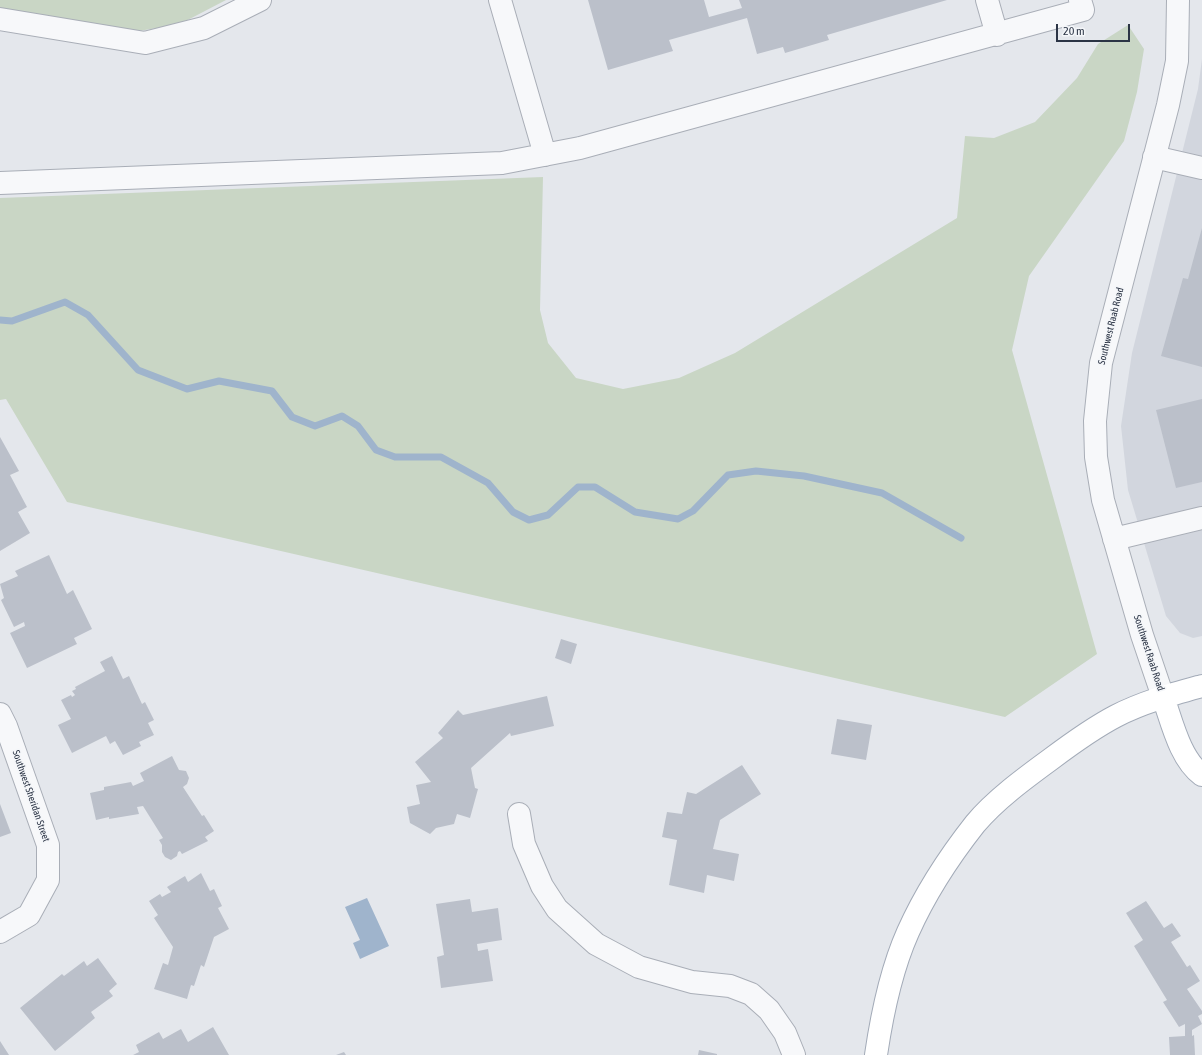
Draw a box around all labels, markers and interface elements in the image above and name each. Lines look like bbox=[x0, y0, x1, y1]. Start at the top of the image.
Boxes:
scale bar bbox=[1058, 16, 1132, 42]
text: 20 m bbox=[1063, 24, 1085, 38]
street label: Southwest Raab Road bbox=[1096, 286, 1126, 366]
street label: Southwest Raab Road bbox=[1131, 614, 1167, 692]
street label: Southwest Sheridan Street bbox=[10, 749, 52, 843]

